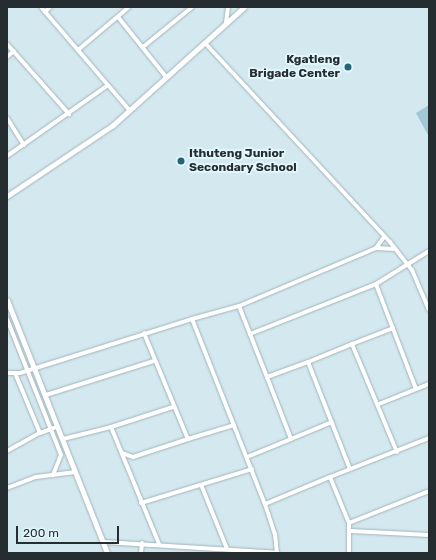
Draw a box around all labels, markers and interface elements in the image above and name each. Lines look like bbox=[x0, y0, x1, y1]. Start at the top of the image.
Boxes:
place label: Kgatleng Brigade Center bbox=[249, 53, 340, 81]
marker: Kgatleng Brigade Center bbox=[343, 62, 353, 72]
place label: Ithuteng Junior Secondary School bbox=[189, 147, 297, 175]
marker: Ithuteng Junior Secondary School bbox=[176, 156, 186, 166]
scale bar bbox=[18, 518, 121, 544]
text: 200 m bbox=[23, 526, 59, 540]

